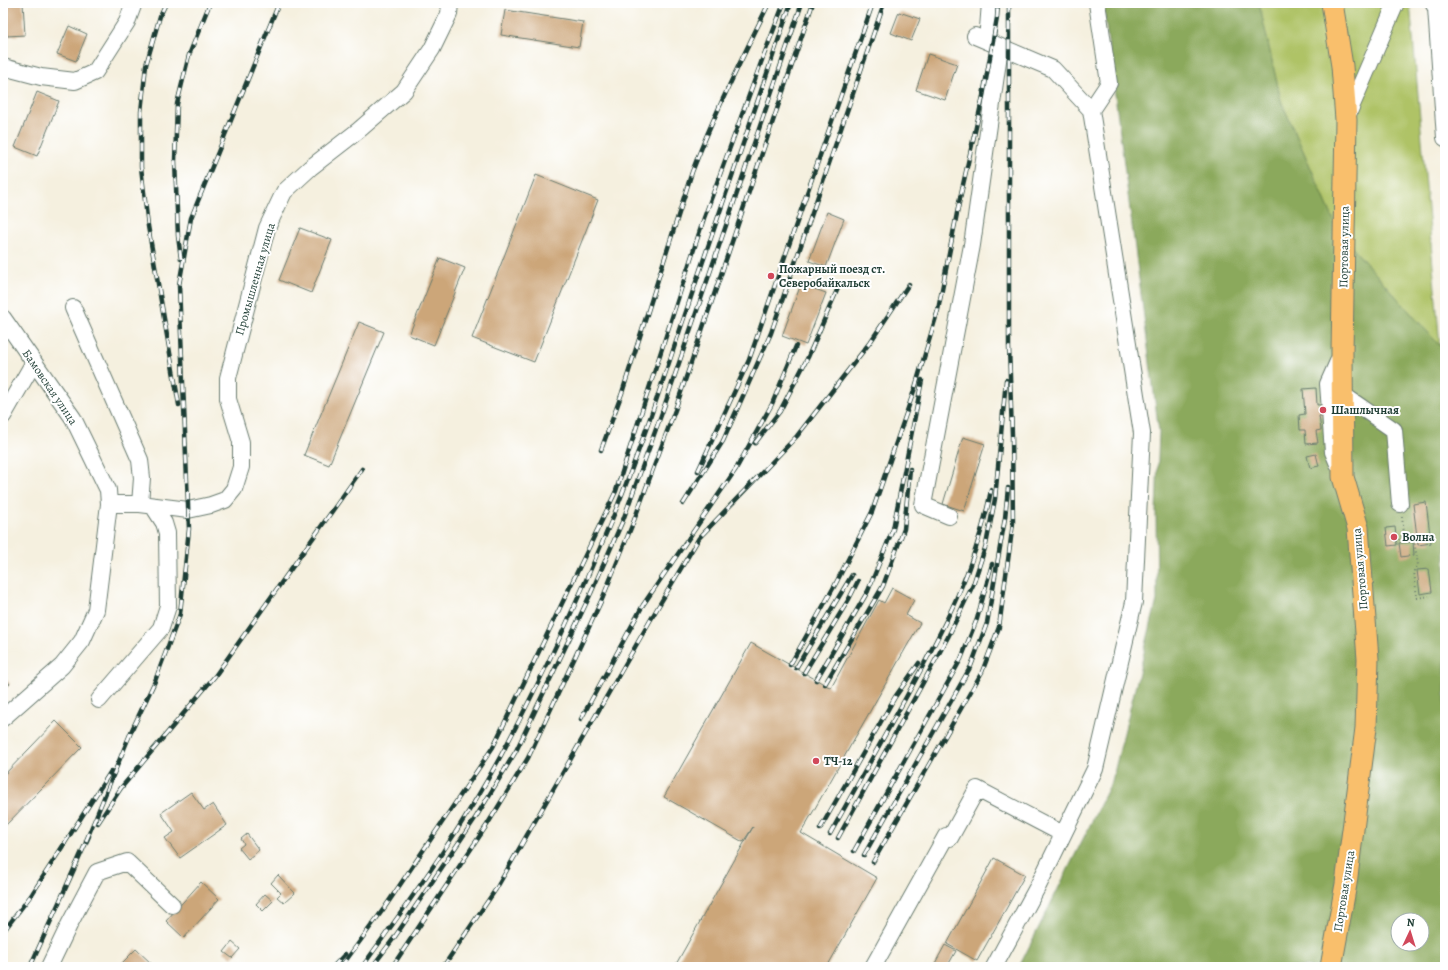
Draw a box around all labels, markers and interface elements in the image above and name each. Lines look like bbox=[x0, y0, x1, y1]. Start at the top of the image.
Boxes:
street label: Портовая улица bbox=[1335, 205, 1353, 288]
street label: Промышленная улица bbox=[231, 220, 279, 337]
place label: Пожарный поезд ст. Северобайкальск bbox=[779, 261, 885, 291]
marker: Пожарный поезд ст. Северобайкальск bbox=[766, 271, 776, 281]
street label: Бамовская улица bbox=[19, 346, 82, 428]
place label: Шашлычная bbox=[1331, 402, 1399, 418]
marker: Шашлычная bbox=[1318, 405, 1328, 415]
street label: Портовая улица bbox=[1348, 527, 1372, 611]
place label: Волна bbox=[1402, 529, 1435, 545]
marker: Волна bbox=[1389, 532, 1399, 542]
place label: ТЧ-12 bbox=[824, 753, 853, 769]
marker: ТЧ-12 bbox=[811, 756, 821, 766]
street label: Портовая улица bbox=[1330, 849, 1358, 933]
north arrow bbox=[1390, 912, 1430, 952]
text: N bbox=[1406, 915, 1415, 930]

